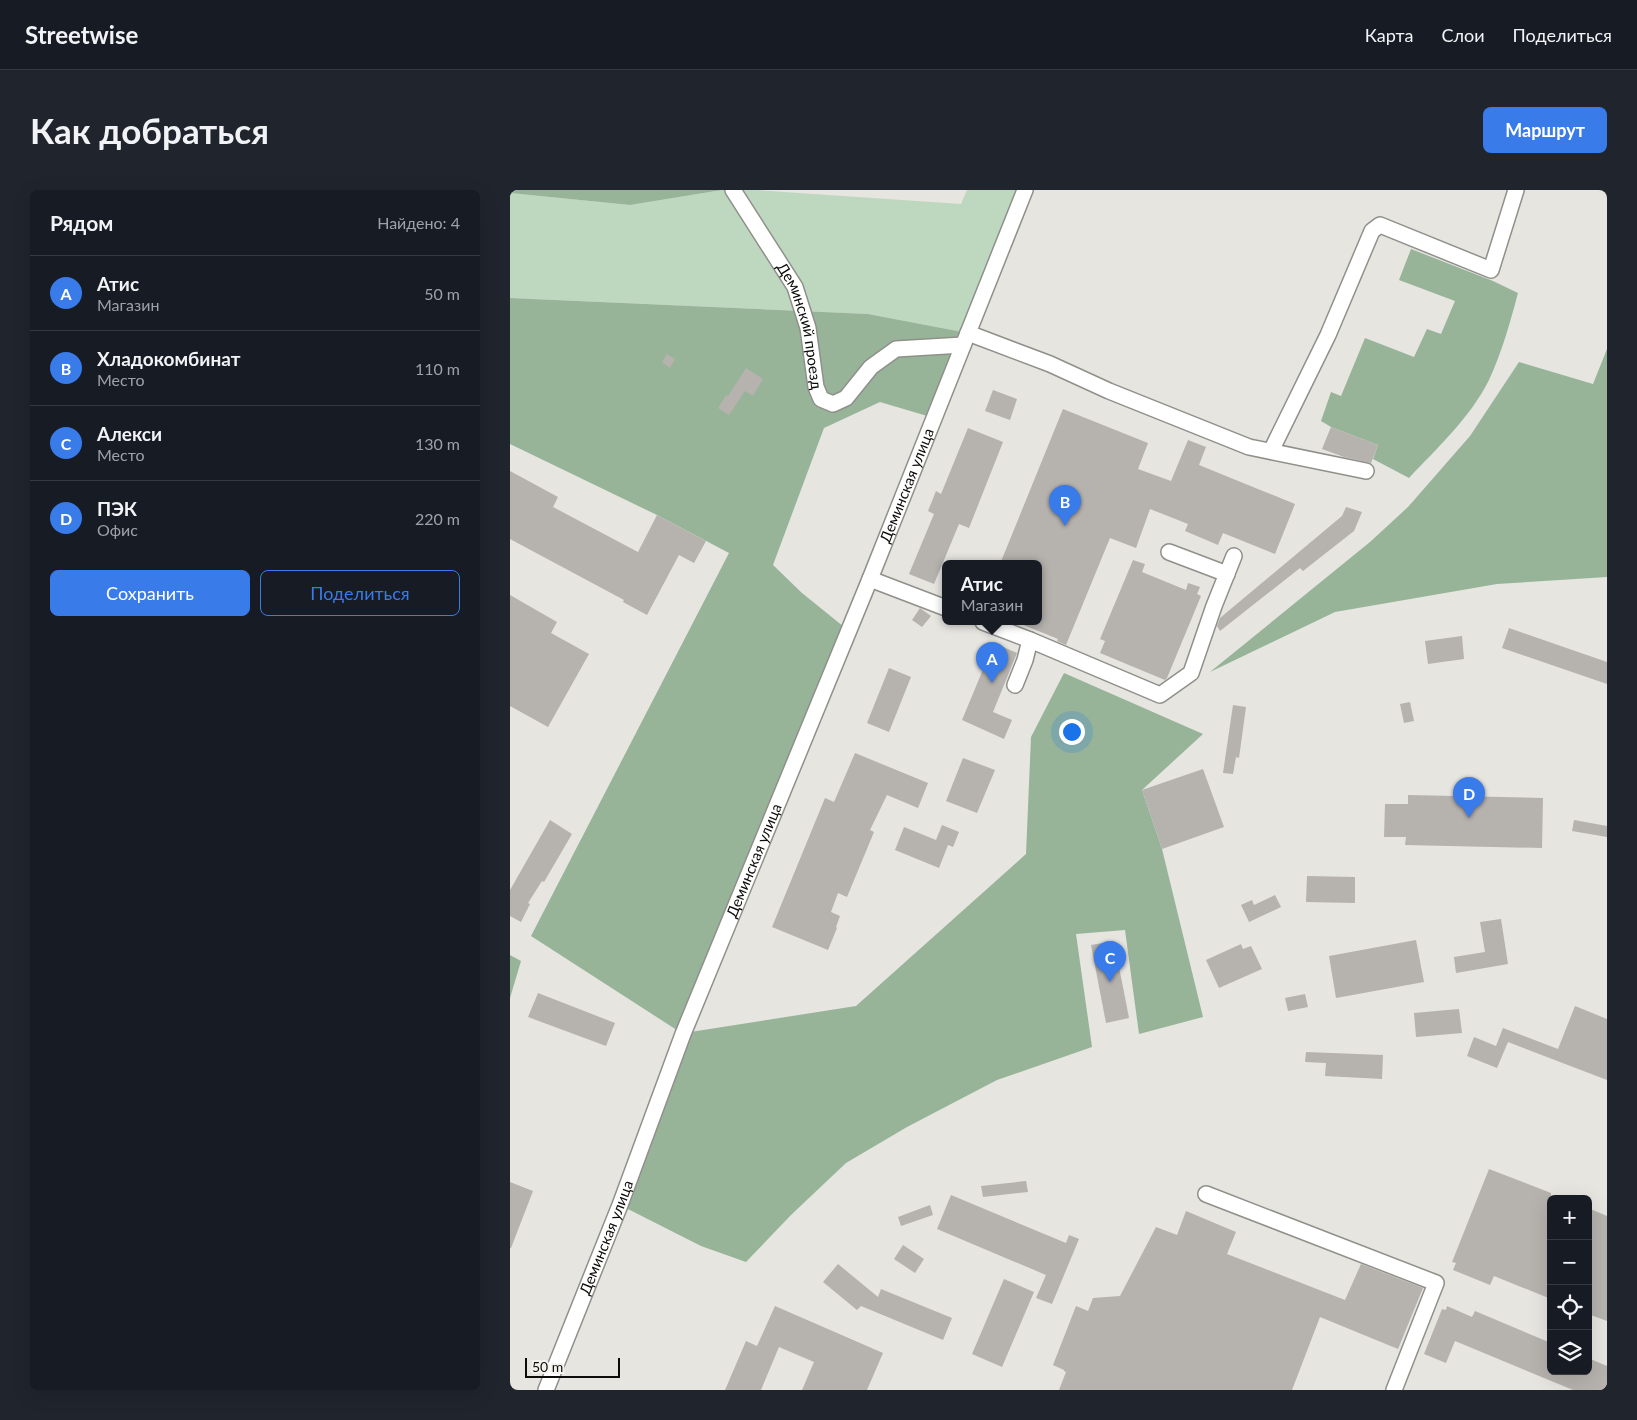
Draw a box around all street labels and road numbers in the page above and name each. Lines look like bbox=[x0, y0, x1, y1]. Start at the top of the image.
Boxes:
street label: Деминский проезд bbox=[774, 259, 826, 391]
street label: Деминская улица bbox=[875, 425, 937, 545]
street label: Деминская улица bbox=[722, 801, 785, 920]
street label: Деминская улица bbox=[575, 1178, 636, 1297]

